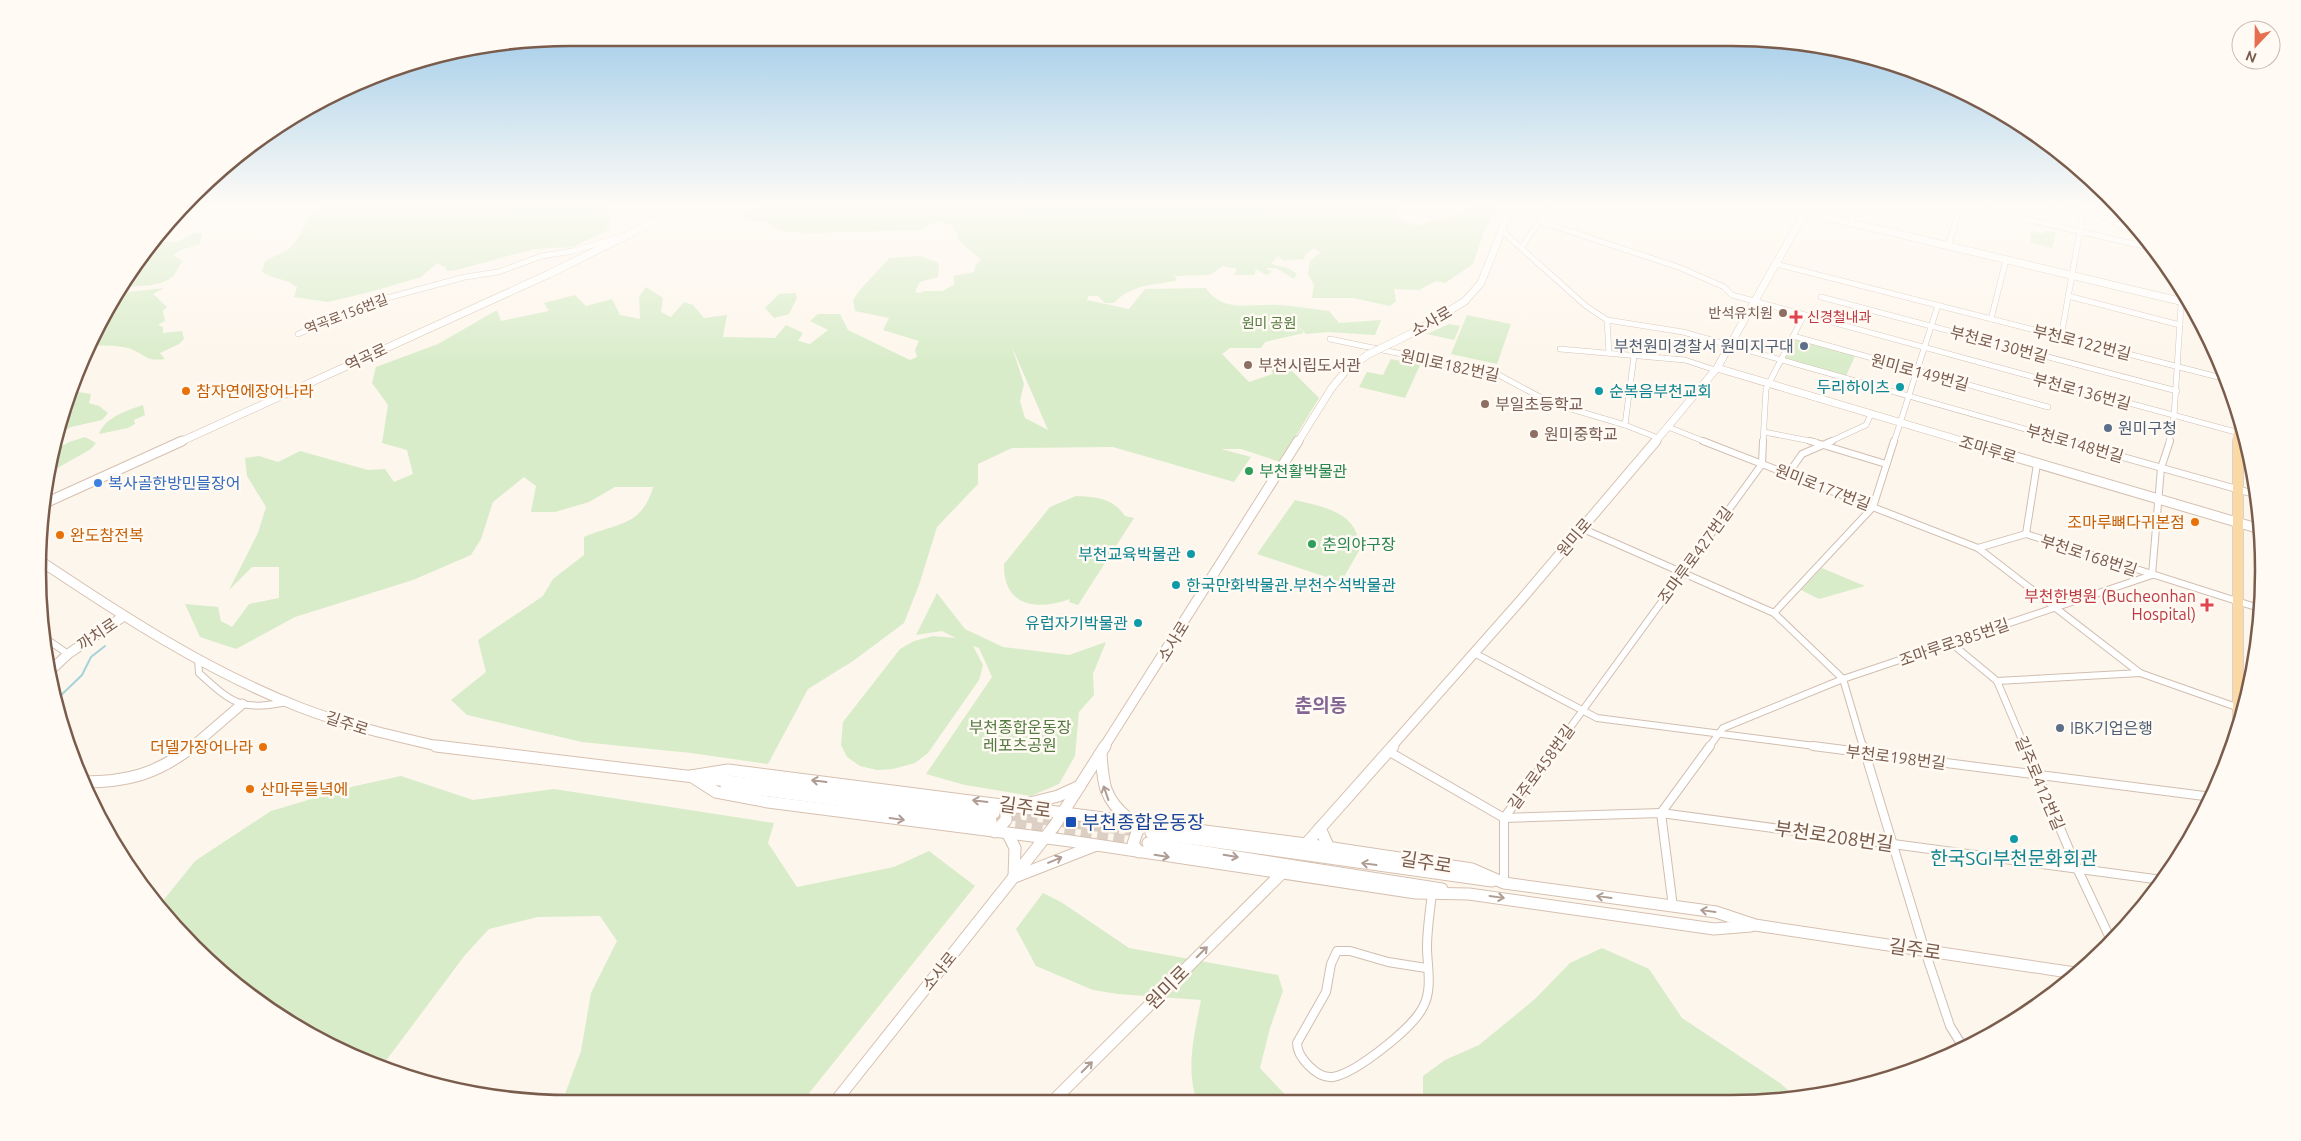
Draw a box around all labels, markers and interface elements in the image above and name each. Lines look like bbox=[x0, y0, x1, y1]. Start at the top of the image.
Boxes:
north arrow bbox=[2231, 20, 2281, 70]
text: N bbox=[2243, 48, 2259, 66]
street label: 역곡로156번길 bbox=[302, 291, 390, 337]
street label: 소사로 bbox=[1407, 302, 1455, 340]
place label: 반석유치원 bbox=[1709, 305, 1773, 321]
marker: 반석유치원 bbox=[1777, 307, 1789, 319]
place label: 신경철내과 bbox=[1807, 309, 1872, 325]
marker: 신경철내과 bbox=[1789, 310, 1803, 324]
park label: 원미 공원 bbox=[1242, 315, 1296, 331]
street label: 부천로122번길 bbox=[2031, 321, 2133, 363]
street label: 부천로130번길 bbox=[1948, 322, 2050, 366]
place label: 부천원미경찰서 원미지구대 bbox=[1614, 337, 1794, 355]
street label: 역곡로 bbox=[342, 339, 390, 374]
marker: 부천원미경찰서 원미지구대 bbox=[1798, 340, 1810, 352]
street label: 원미로182번길 bbox=[1399, 346, 1501, 384]
street label: 원미로149번길 bbox=[1869, 350, 1971, 394]
place label: 부천시립도서관 bbox=[1258, 356, 1361, 374]
marker: 부천시립도서관 bbox=[1242, 359, 1254, 371]
street label: 부천로136번길 bbox=[2031, 369, 2133, 413]
place label: 두리하이츠 bbox=[1816, 378, 1890, 396]
marker: 두리하이츠 bbox=[1894, 381, 1906, 393]
place label: 참자연에장어나라 bbox=[196, 382, 314, 400]
place label: 순복음부천교회 bbox=[1609, 382, 1712, 400]
marker: 참자연에장어나라 bbox=[180, 385, 192, 397]
marker: 순복음부천교회 bbox=[1593, 385, 1605, 397]
place label: 부일초등학교 bbox=[1495, 395, 1583, 413]
marker: 부일초등학교 bbox=[1479, 398, 1491, 410]
place label: 원미구청 bbox=[2118, 419, 2177, 437]
street label: 부천로148번길 bbox=[2024, 420, 2126, 466]
marker: 원미구청 bbox=[2102, 422, 2114, 434]
place label: 원미중학교 bbox=[1544, 425, 1618, 443]
marker: 원미중학교 bbox=[1528, 428, 1540, 440]
street label: 조마루로 bbox=[1957, 432, 2019, 466]
street label: 원미로177번길 bbox=[1773, 461, 1873, 513]
place label: 부천활박물관 bbox=[1259, 462, 1348, 480]
marker: 부천활박물관 bbox=[1243, 465, 1255, 477]
place label: 복사골한방민믈장어 bbox=[108, 474, 240, 492]
marker: 복사골한방민믈장어 bbox=[92, 477, 104, 489]
street label: 조마루로427번길 bbox=[1654, 503, 1736, 607]
place label: 조마루뼈다귀본점 bbox=[2067, 513, 2185, 531]
street label: 원미로 bbox=[1553, 514, 1595, 560]
marker: 조마루뼈다귀본점 bbox=[2189, 516, 2201, 528]
place label: 완도참전복 bbox=[70, 526, 144, 544]
marker: 완도참전복 bbox=[54, 529, 66, 541]
street label: 부천로168번길 bbox=[2038, 531, 2140, 579]
place label: 춘의야구장 bbox=[1322, 535, 1396, 553]
marker: 춘의야구장 bbox=[1306, 538, 1318, 550]
place label: 부천교육박물관 bbox=[1078, 545, 1181, 563]
marker: 부천교육박물관 bbox=[1185, 548, 1197, 560]
place label: 한국만화박물관.부천수석박물관 bbox=[1186, 576, 1396, 594]
marker: 한국만화박물관.부천수석박물관 bbox=[1170, 579, 1182, 591]
place label: 부천한병원 (Bucheonhan Hospital) bbox=[2024, 587, 2196, 624]
marker: 부천한병원 (Bucheonhan Hospital) bbox=[2200, 598, 2214, 612]
street label: 까치로 bbox=[74, 614, 121, 654]
place label: 유럽자기박물관 bbox=[1025, 614, 1128, 632]
street label: 조마루로385번길 bbox=[1897, 615, 2011, 669]
marker: 유럽자기박물관 bbox=[1132, 617, 1144, 629]
street label: 소사로 bbox=[1154, 617, 1192, 664]
district label: 춘의동 bbox=[1295, 694, 1347, 716]
street label: 길주로 bbox=[323, 708, 371, 738]
park label: 부천종합운동장 레포츠공원 bbox=[968, 718, 1072, 754]
place label: IBK기업은행 bbox=[2070, 719, 2153, 737]
street label: 길주로458번길 bbox=[1504, 721, 1578, 813]
marker: IBK기업은행 bbox=[2054, 722, 2066, 734]
street label: 길주로412번길 bbox=[2012, 733, 2068, 833]
place label: 더델가장어나라 bbox=[150, 738, 253, 756]
marker: 더델가장어나라 bbox=[257, 741, 269, 753]
street label: 부천로198번길 bbox=[1845, 742, 1947, 772]
one-way arrow bbox=[811, 776, 827, 786]
place label: 산마루들녘에 bbox=[260, 780, 348, 798]
marker: 산마루들녘에 bbox=[244, 783, 256, 795]
one-way arrow bbox=[1101, 785, 1110, 801]
street label: 길주로 bbox=[997, 792, 1053, 822]
one-way arrow bbox=[973, 796, 989, 806]
place label: 부천종합운동장 bbox=[1082, 811, 1204, 833]
one-way arrow bbox=[889, 814, 905, 824]
marker: 부천종합운동장 bbox=[1064, 815, 1078, 829]
street label: 부천로208번길 bbox=[1773, 817, 1895, 855]
marker: 한국SGI부천문화회관 bbox=[2008, 833, 2020, 845]
street label: 길주로 bbox=[1398, 847, 1454, 877]
place label: 한국SGI부천문화회관 bbox=[1930, 847, 2098, 869]
one-way arrow bbox=[1154, 851, 1170, 861]
one-way arrow bbox=[1222, 851, 1238, 861]
one-way arrow bbox=[1047, 855, 1062, 864]
one-way arrow bbox=[1362, 859, 1378, 869]
one-way arrow bbox=[1597, 892, 1613, 902]
one-way arrow bbox=[1488, 893, 1504, 903]
one-way arrow bbox=[1701, 906, 1717, 916]
street label: 길주로 bbox=[1887, 934, 1943, 964]
one-way arrow bbox=[1196, 946, 1208, 958]
street label: 소사로 bbox=[918, 948, 960, 994]
street label: 원미로 bbox=[1141, 961, 1193, 1013]
one-way arrow bbox=[1081, 1060, 1093, 1073]

